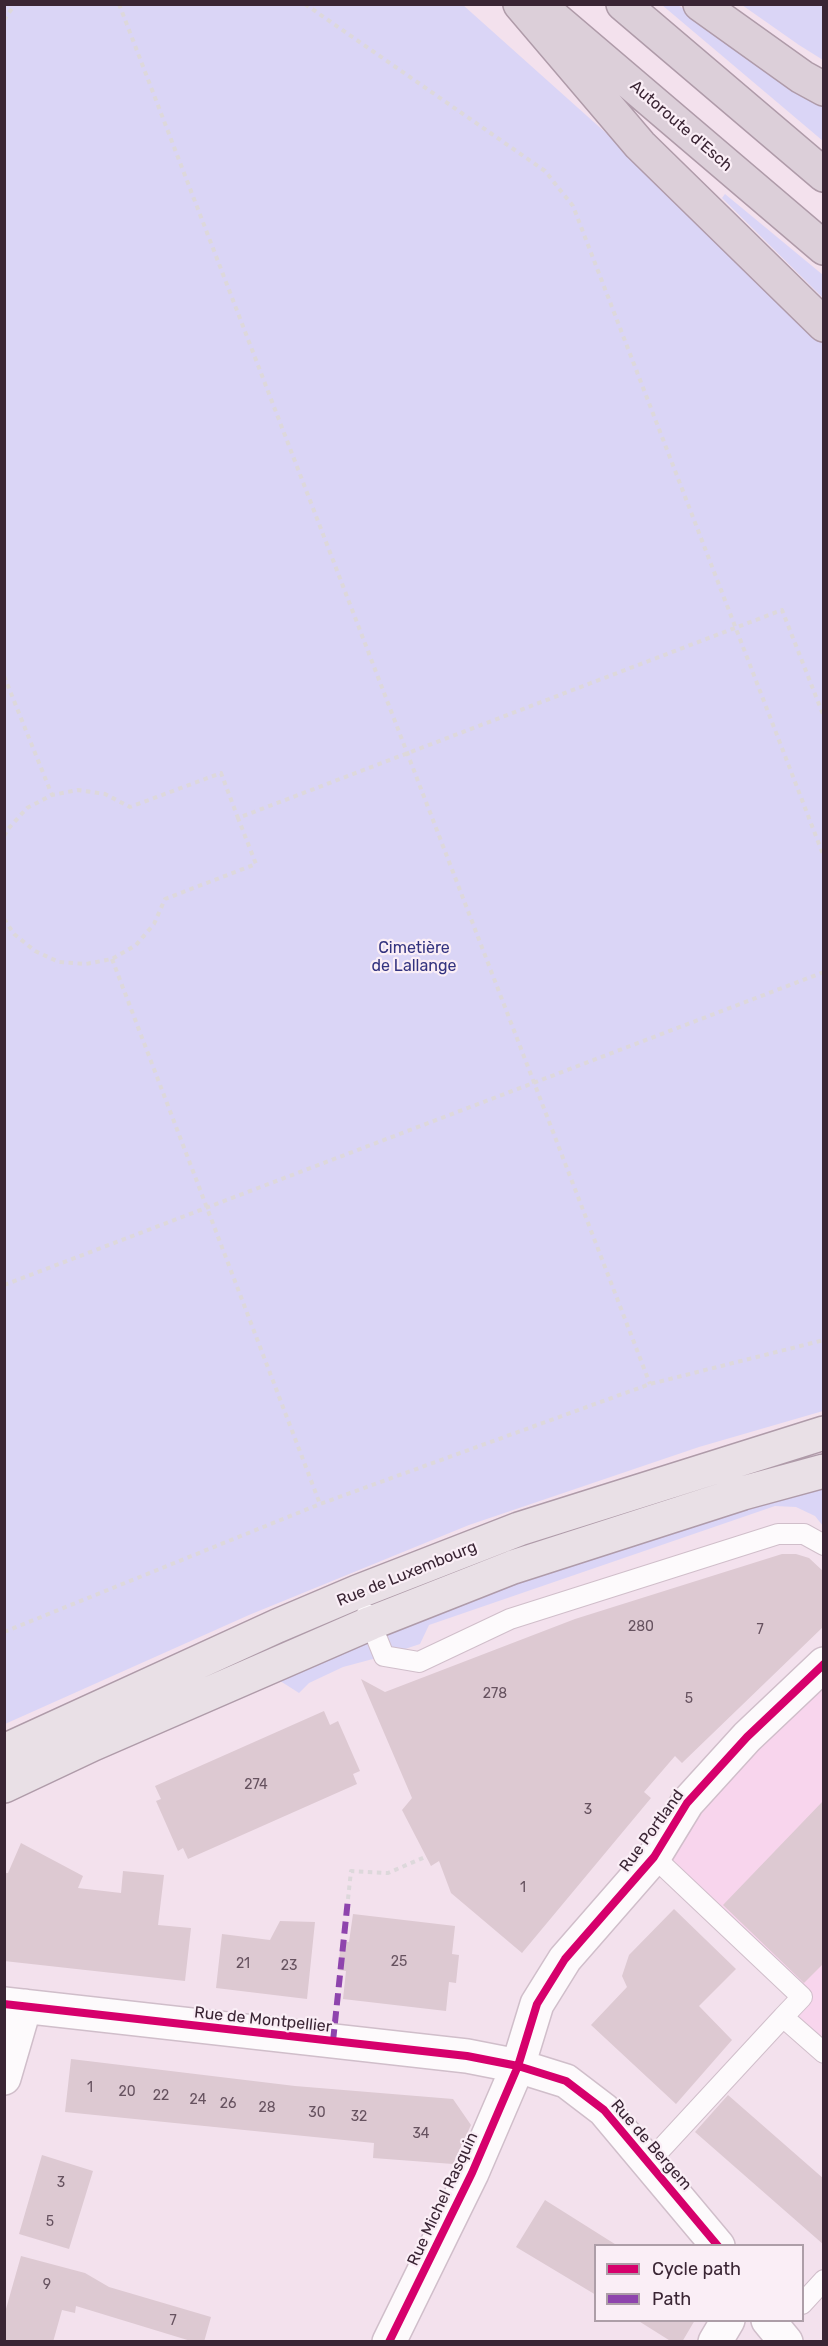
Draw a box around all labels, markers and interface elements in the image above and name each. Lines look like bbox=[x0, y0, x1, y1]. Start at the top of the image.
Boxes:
street label: Autoroute d'Esch bbox=[626, 76, 736, 176]
park label: Cimetière de Lallange bbox=[371, 938, 457, 976]
street label: Rue de Luxembourg bbox=[334, 1537, 480, 1611]
house number: 280 bbox=[628, 1619, 654, 1635]
house number: 7 bbox=[756, 1622, 764, 1638]
house number: 278 bbox=[483, 1686, 507, 1702]
house number: 5 bbox=[685, 1691, 693, 1707]
house number: 274 bbox=[244, 1777, 268, 1793]
street label: Rue Portland bbox=[616, 1786, 688, 1876]
house number: 3 bbox=[584, 1802, 592, 1818]
house number: 1 bbox=[520, 1880, 526, 1896]
house number: 25 bbox=[391, 1954, 407, 1970]
house number: 21 bbox=[236, 1956, 250, 1972]
house number: 23 bbox=[281, 1958, 297, 1974]
street label: Rue de Montpellier bbox=[193, 2003, 333, 2037]
house number: 1 bbox=[87, 2080, 93, 2096]
house number: 20 bbox=[118, 2084, 136, 2100]
house number: 22 bbox=[153, 2088, 169, 2104]
house number: 24 bbox=[190, 2092, 206, 2108]
house number: 26 bbox=[220, 2096, 236, 2112]
street label: Rue de Bergem bbox=[606, 2096, 696, 2194]
house number: 28 bbox=[258, 2100, 276, 2116]
house number: 30 bbox=[308, 2105, 326, 2121]
house number: 32 bbox=[351, 2109, 367, 2125]
house number: 34 bbox=[412, 2126, 430, 2142]
street label: Rue Michel Rasquin bbox=[404, 2129, 482, 2269]
house number: 3 bbox=[57, 2175, 65, 2191]
house number: 5 bbox=[46, 2214, 54, 2230]
legend bbox=[594, 2244, 804, 2322]
text: Cycle path bbox=[652, 2258, 741, 2280]
house number: 9 bbox=[43, 2277, 51, 2293]
text: Path bbox=[652, 2288, 691, 2310]
house number: 7 bbox=[169, 2313, 177, 2329]

